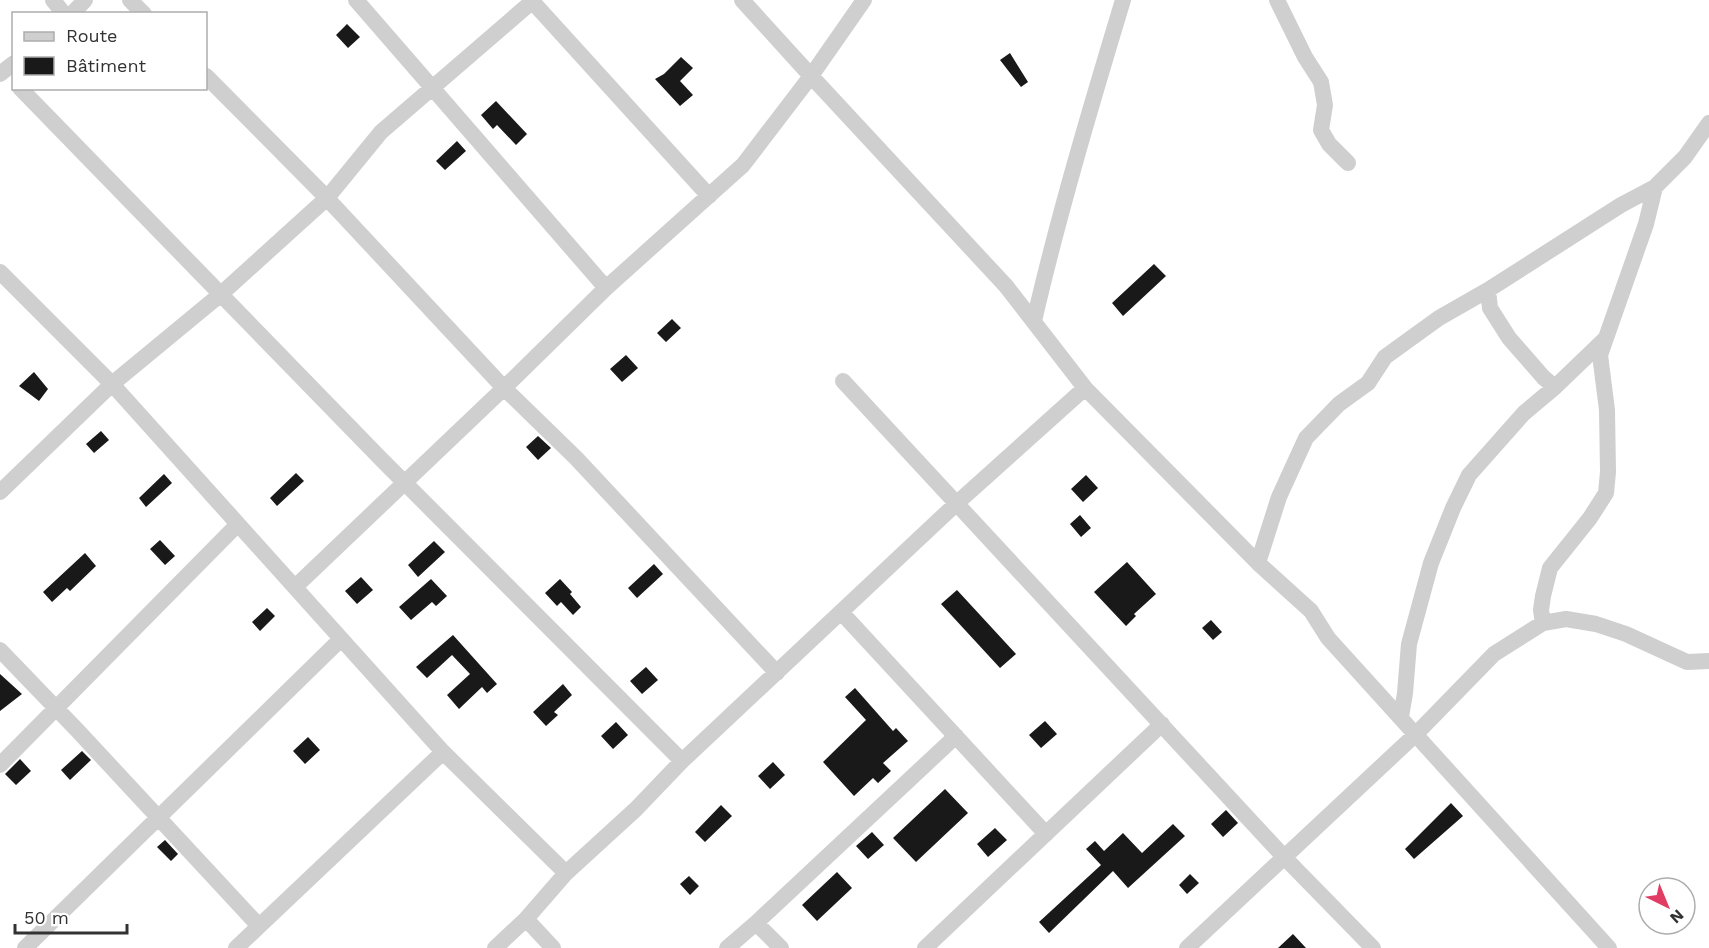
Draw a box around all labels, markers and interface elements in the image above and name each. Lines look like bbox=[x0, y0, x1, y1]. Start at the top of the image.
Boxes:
legend bbox=[12, 12, 207, 90]
text: Route bbox=[66, 25, 118, 46]
text: Bâtiment bbox=[66, 55, 146, 76]
north arrow bbox=[1637, 876, 1697, 936]
scale bar bbox=[15, 897, 128, 935]
text: N bbox=[1666, 906, 1688, 928]
text: 50 m bbox=[24, 907, 69, 928]

